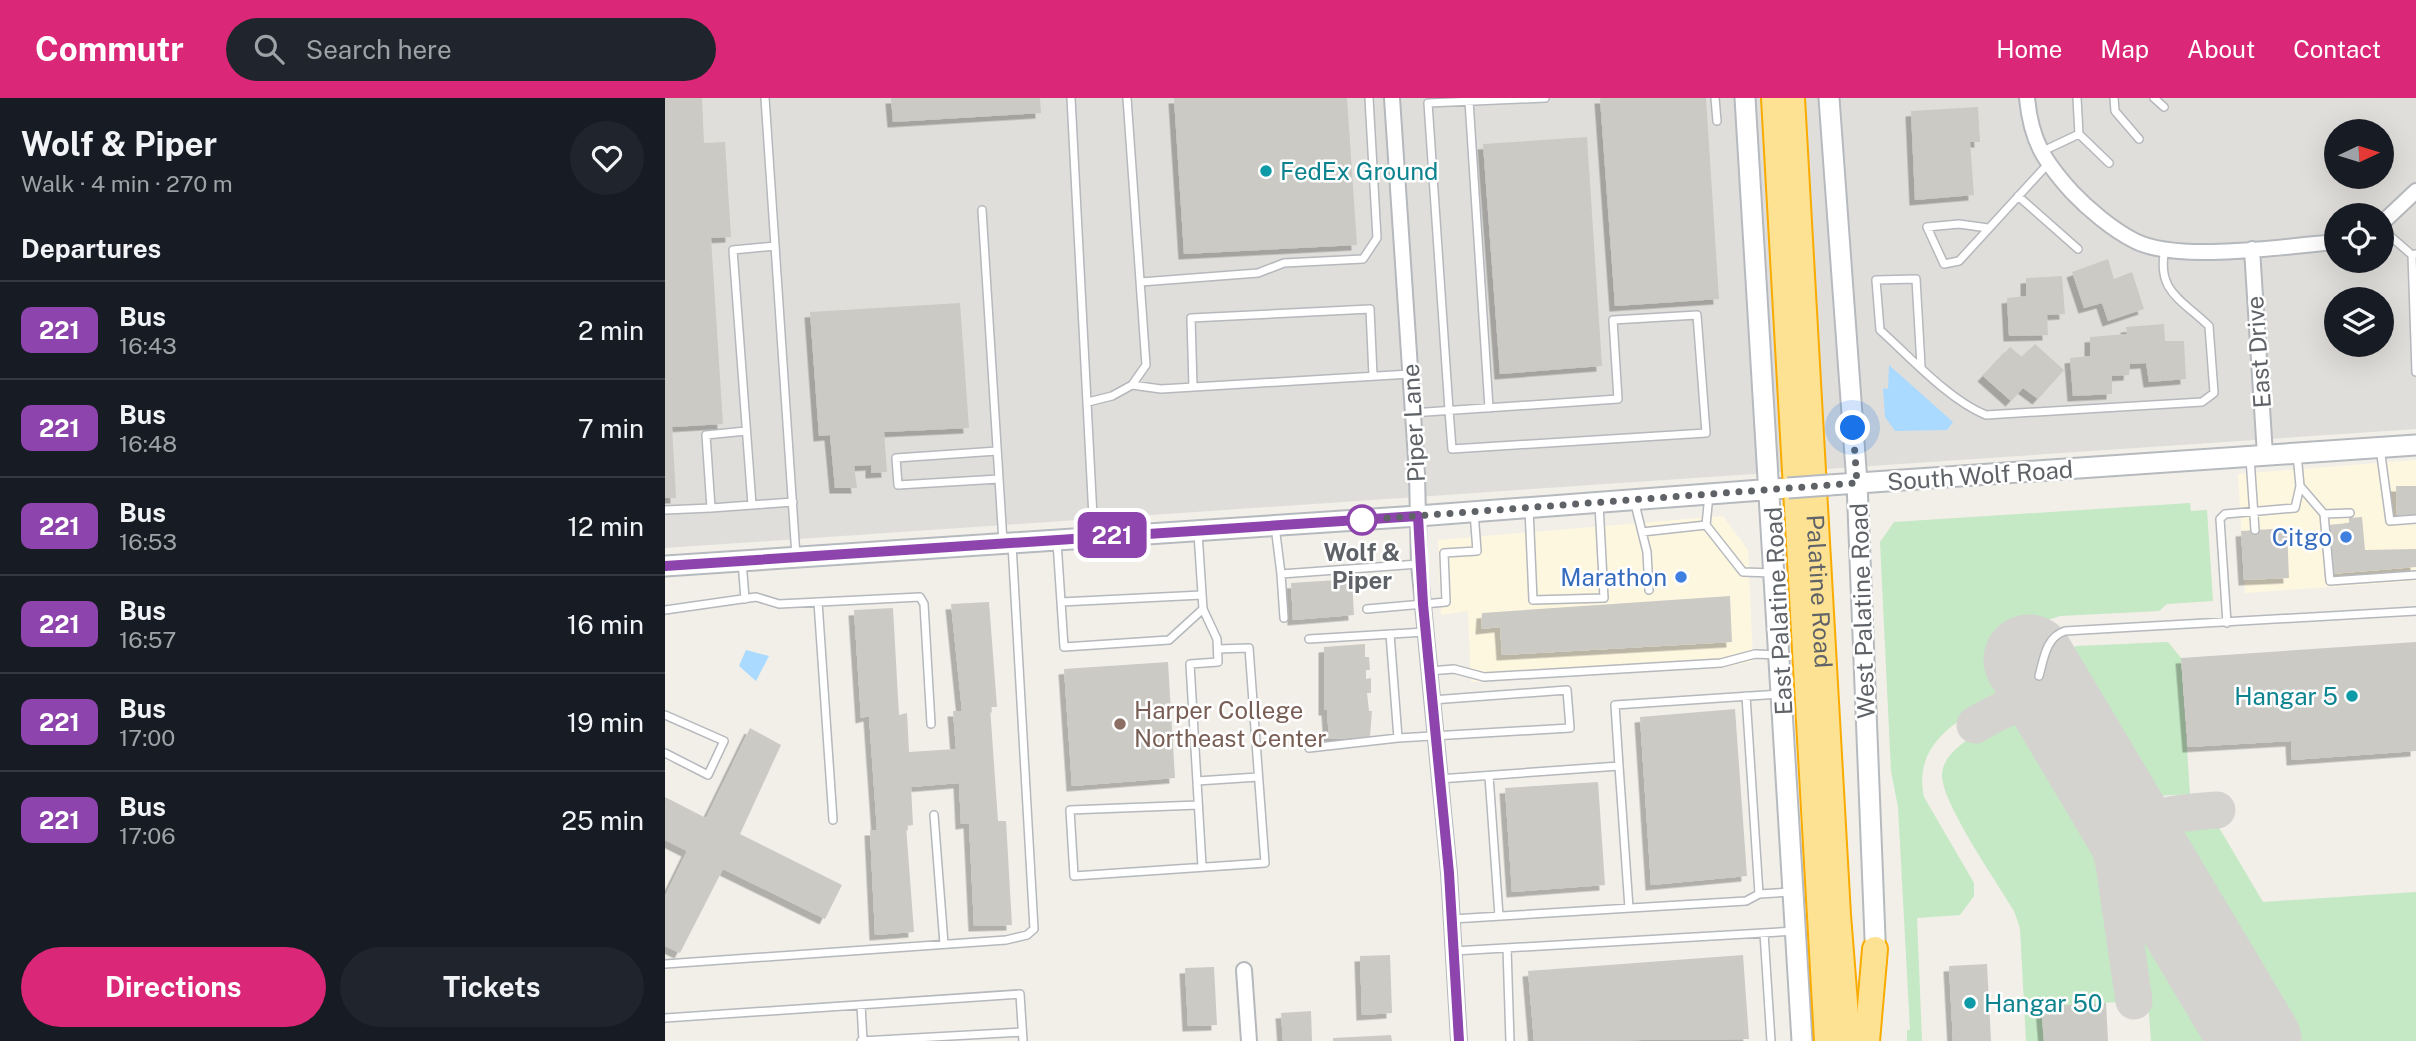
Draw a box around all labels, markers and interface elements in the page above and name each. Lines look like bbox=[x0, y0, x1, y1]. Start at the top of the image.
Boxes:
search box bbox=[226, 18, 716, 81]
text: Commutr bbox=[35, 30, 184, 68]
icon: search bbox=[250, 30, 288, 68]
text: Search here bbox=[306, 34, 452, 65]
text: Home bbox=[1996, 35, 2062, 63]
text: Map bbox=[2100, 35, 2149, 63]
text: About bbox=[2187, 35, 2255, 63]
text: Contact bbox=[2293, 35, 2381, 63]
north arrow bbox=[2324, 119, 2394, 189]
map controls bbox=[2324, 119, 2394, 357]
button: heart bbox=[570, 121, 644, 195]
text: Wolf & Piper bbox=[21, 125, 217, 163]
place label: FedEx Ground bbox=[1280, 157, 1438, 185]
marker: FedEx Ground bbox=[1258, 163, 1274, 179]
text: Walk · 4 min · 270 m bbox=[21, 170, 233, 197]
button: locate bbox=[2324, 203, 2394, 273]
text: Departures bbox=[21, 233, 161, 264]
button: layers bbox=[2324, 287, 2394, 357]
street label: East Drive bbox=[2240, 295, 2276, 409]
text: Bus bbox=[119, 301, 166, 332]
text: 2 min bbox=[578, 315, 644, 346]
text: 221 bbox=[39, 316, 80, 344]
text: 16:43 bbox=[119, 332, 177, 359]
street label: Piper Lane bbox=[1396, 363, 1430, 483]
text: Bus bbox=[119, 399, 166, 430]
your location bbox=[1835, 410, 1870, 445]
text: 7 min bbox=[578, 413, 644, 444]
text: 221 bbox=[39, 414, 80, 442]
text: 16:48 bbox=[119, 430, 177, 457]
street label: South Wolf Road bbox=[1886, 455, 2074, 495]
text: Bus bbox=[119, 497, 166, 528]
street label: West Palatine Road bbox=[1844, 503, 1880, 719]
marker: Wolf & Piper bbox=[1347, 505, 1377, 535]
street label: East Palatine Road bbox=[1759, 506, 1797, 716]
text: 12 min bbox=[568, 511, 644, 542]
text: 221 bbox=[39, 512, 80, 540]
line badge: 221 bbox=[1072, 512, 1152, 558]
street label: Palatine Road bbox=[1801, 514, 1838, 669]
text: 221 bbox=[1092, 521, 1132, 549]
place label: Citgo bbox=[2272, 523, 2332, 551]
text: 16:53 bbox=[119, 528, 177, 555]
marker: Citgo bbox=[2338, 529, 2354, 545]
place label: Wolf & Piper bbox=[1324, 538, 1400, 594]
place label: Marathon bbox=[1560, 563, 1667, 591]
marker: Marathon bbox=[1673, 569, 1689, 585]
text: Bus bbox=[119, 595, 166, 626]
text: 16 min bbox=[567, 609, 644, 640]
text: 221 bbox=[39, 610, 80, 638]
text: 16:57 bbox=[119, 626, 176, 653]
place label: Hangar 5 bbox=[2234, 682, 2338, 710]
marker: Hangar 5 bbox=[2344, 688, 2360, 704]
text: Bus bbox=[119, 693, 166, 724]
place label: Harper College Northeast Center bbox=[1134, 696, 1327, 752]
text: 19 min bbox=[567, 707, 644, 738]
text: 221 bbox=[39, 708, 80, 736]
marker: Harper College Northeast Center bbox=[1112, 716, 1128, 732]
text: 17:00 bbox=[119, 724, 175, 751]
text: Bus bbox=[119, 791, 166, 822]
text: 25 min bbox=[561, 805, 644, 836]
text: 221 bbox=[39, 806, 80, 834]
text: 17:06 bbox=[119, 822, 176, 849]
button: Directions bbox=[21, 947, 326, 1027]
button: Tickets bbox=[340, 947, 644, 1027]
place label: Hangar 50 bbox=[1984, 989, 2103, 1017]
marker: Hangar 50 bbox=[1962, 995, 1978, 1011]

